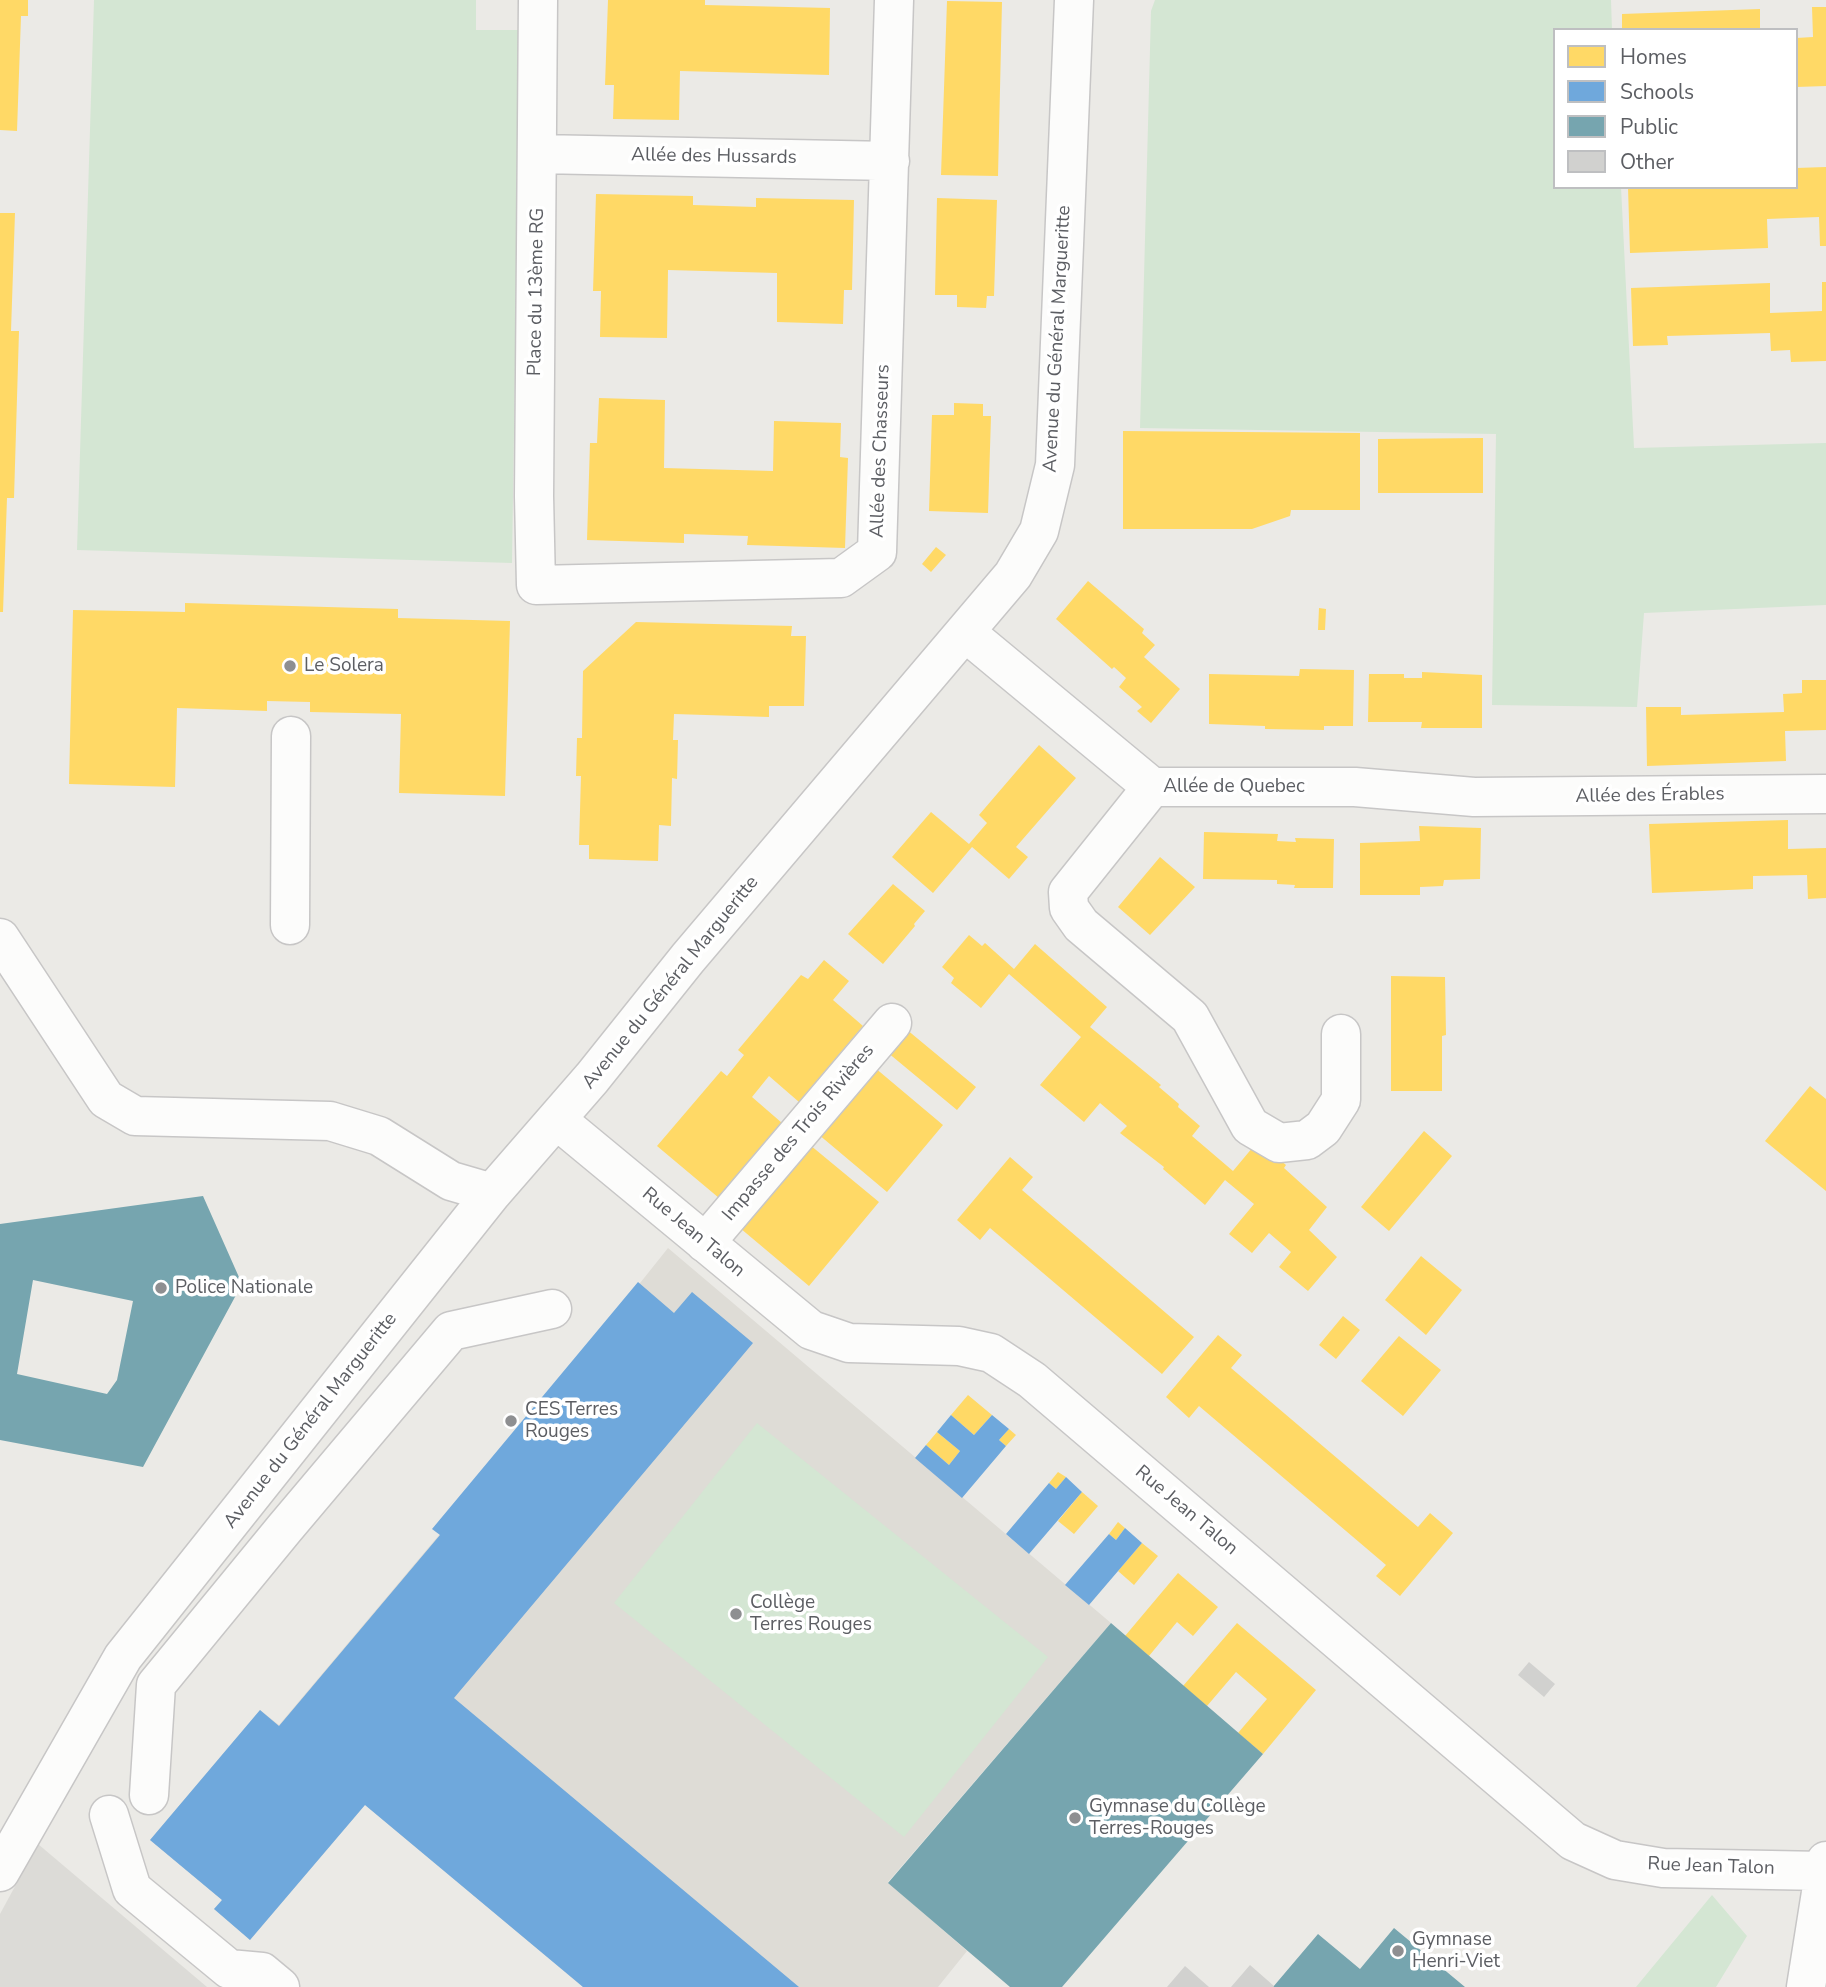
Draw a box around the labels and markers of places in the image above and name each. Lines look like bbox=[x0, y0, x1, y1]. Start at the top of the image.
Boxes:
place label: Le Solera bbox=[304, 655, 384, 677]
marker: Le Solera bbox=[282, 658, 298, 674]
place label: Police Nationale bbox=[175, 1277, 313, 1299]
marker: Police Nationale bbox=[153, 1280, 169, 1296]
place label: CES Terres Rouges bbox=[525, 1399, 618, 1443]
marker: CES Terres Rouges bbox=[503, 1413, 519, 1429]
place label: Collège Terres Rouges bbox=[750, 1592, 872, 1636]
marker: Collège Terres Rouges bbox=[728, 1606, 744, 1622]
place label: Gymnase du Collège Terres-Rouges bbox=[1089, 1796, 1266, 1840]
marker: Gymnase du Collège Terres-Rouges bbox=[1067, 1810, 1083, 1826]
place label: Gymnase Henri-Viet bbox=[1412, 1929, 1500, 1973]
marker: Gymnase Henri-Viet bbox=[1390, 1943, 1406, 1959]

